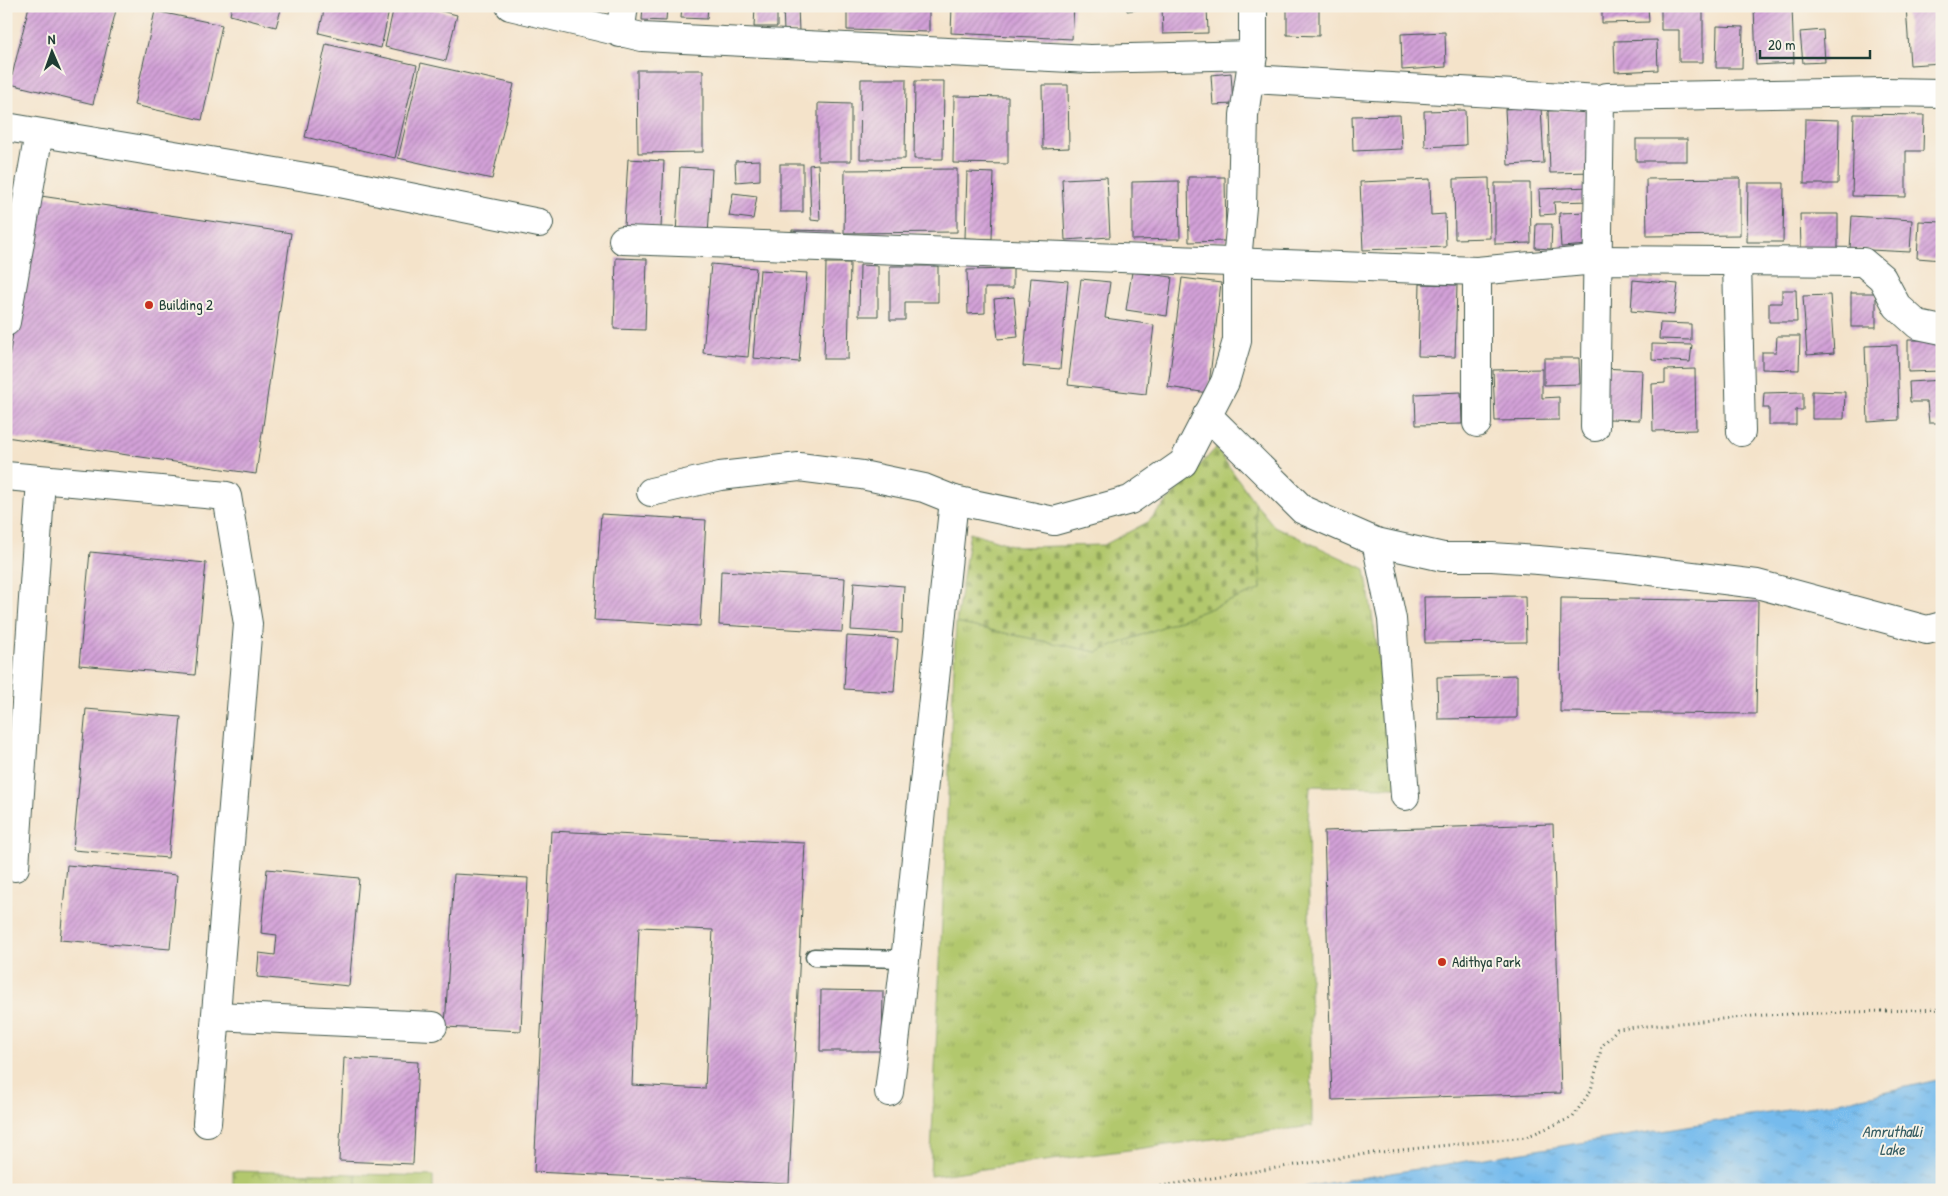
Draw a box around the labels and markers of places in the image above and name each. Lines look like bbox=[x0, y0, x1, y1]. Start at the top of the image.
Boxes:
place label: Building 2 bbox=[159, 294, 213, 315]
marker: Building 2 bbox=[143, 299, 155, 311]
place label: Adithya Park bbox=[1452, 951, 1521, 972]
marker: Adithya Park bbox=[1436, 956, 1448, 968]

